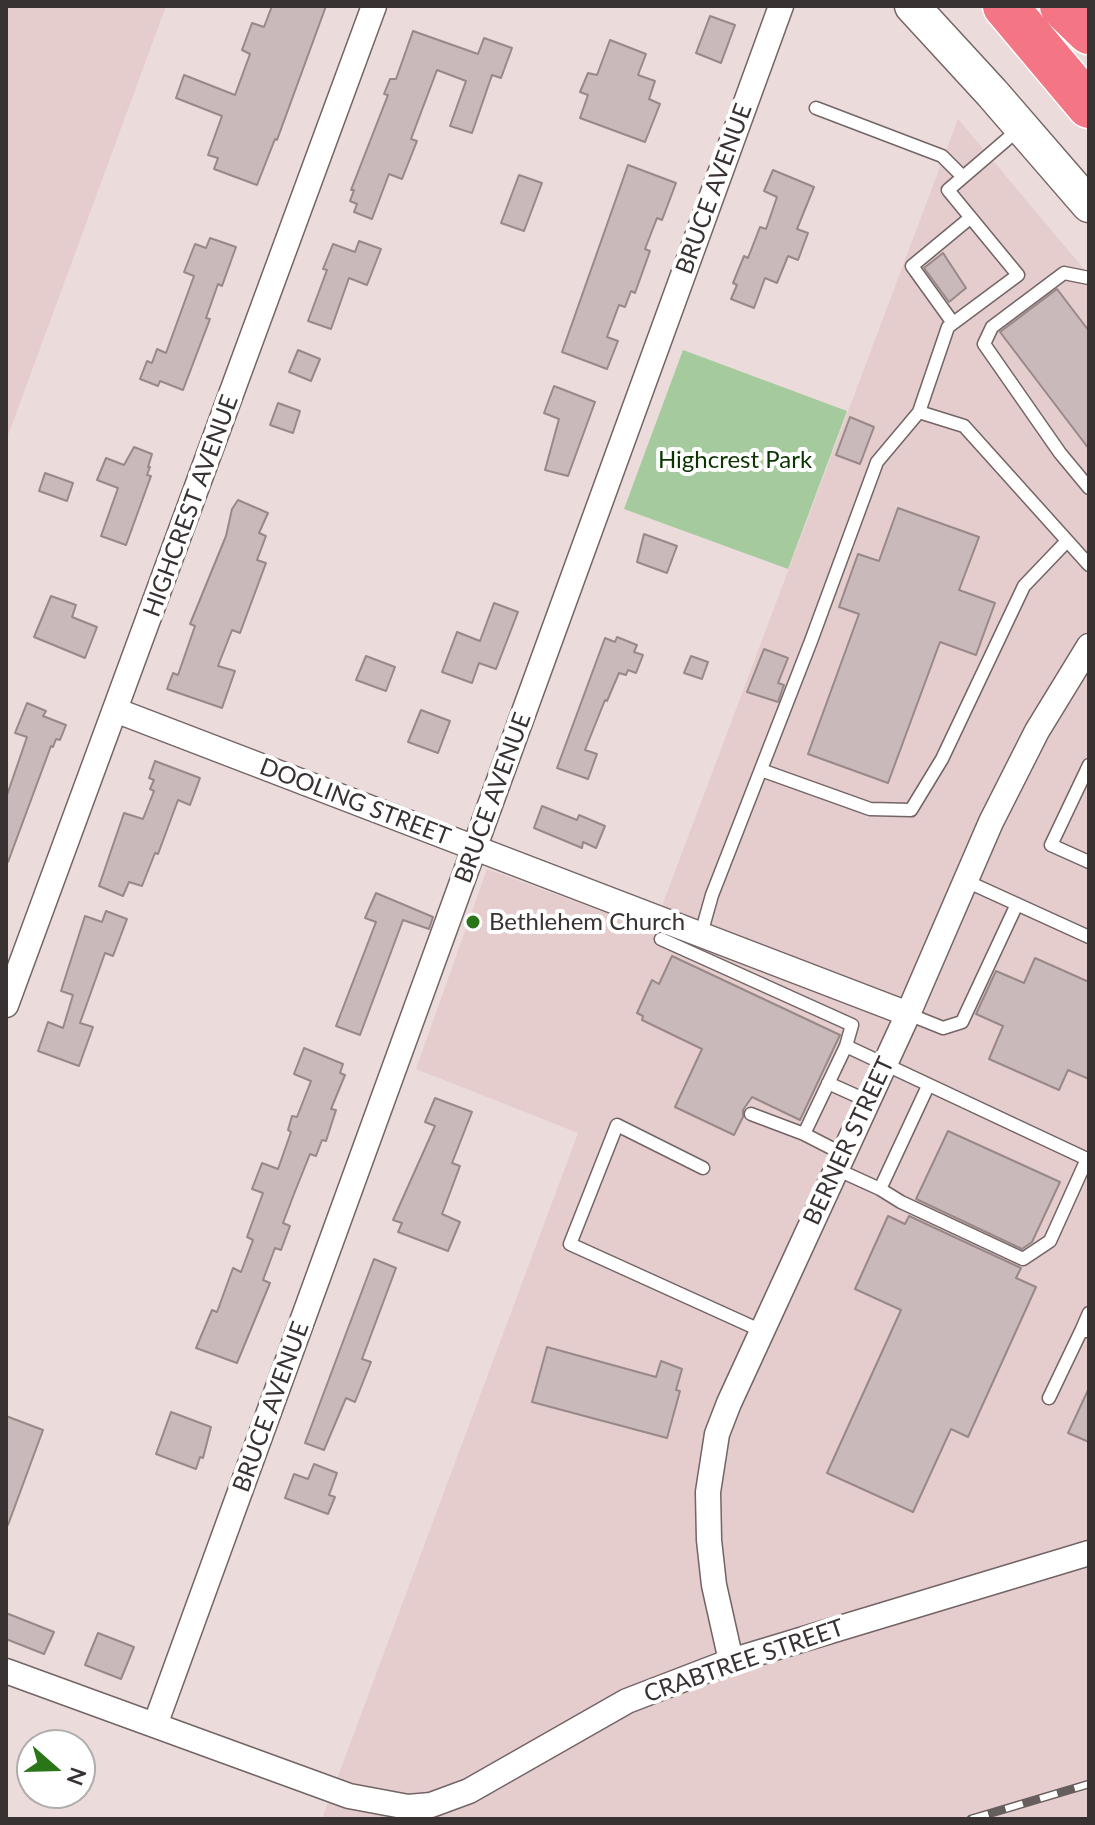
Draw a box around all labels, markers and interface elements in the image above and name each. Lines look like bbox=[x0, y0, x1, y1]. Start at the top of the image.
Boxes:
street label: BRUCE AVENUE bbox=[670, 100, 758, 278]
street label: HIGHCREST AVENUE bbox=[137, 391, 245, 621]
park label: Highcrest Park bbox=[658, 446, 812, 474]
street label: BRUCE AVENUE bbox=[449, 709, 537, 887]
street label: DOOLING STREET bbox=[256, 752, 454, 852]
place label: Bethlehem Church bbox=[489, 908, 685, 936]
marker: Bethlehem Church bbox=[464, 913, 482, 931]
street label: BERNER STREET bbox=[798, 1052, 900, 1230]
street label: BRUCE AVENUE bbox=[227, 1318, 315, 1496]
street label: CRABTREE STREET bbox=[640, 1613, 848, 1709]
north arrow bbox=[16, 1729, 96, 1809]
text: N bbox=[62, 1764, 93, 1789]

